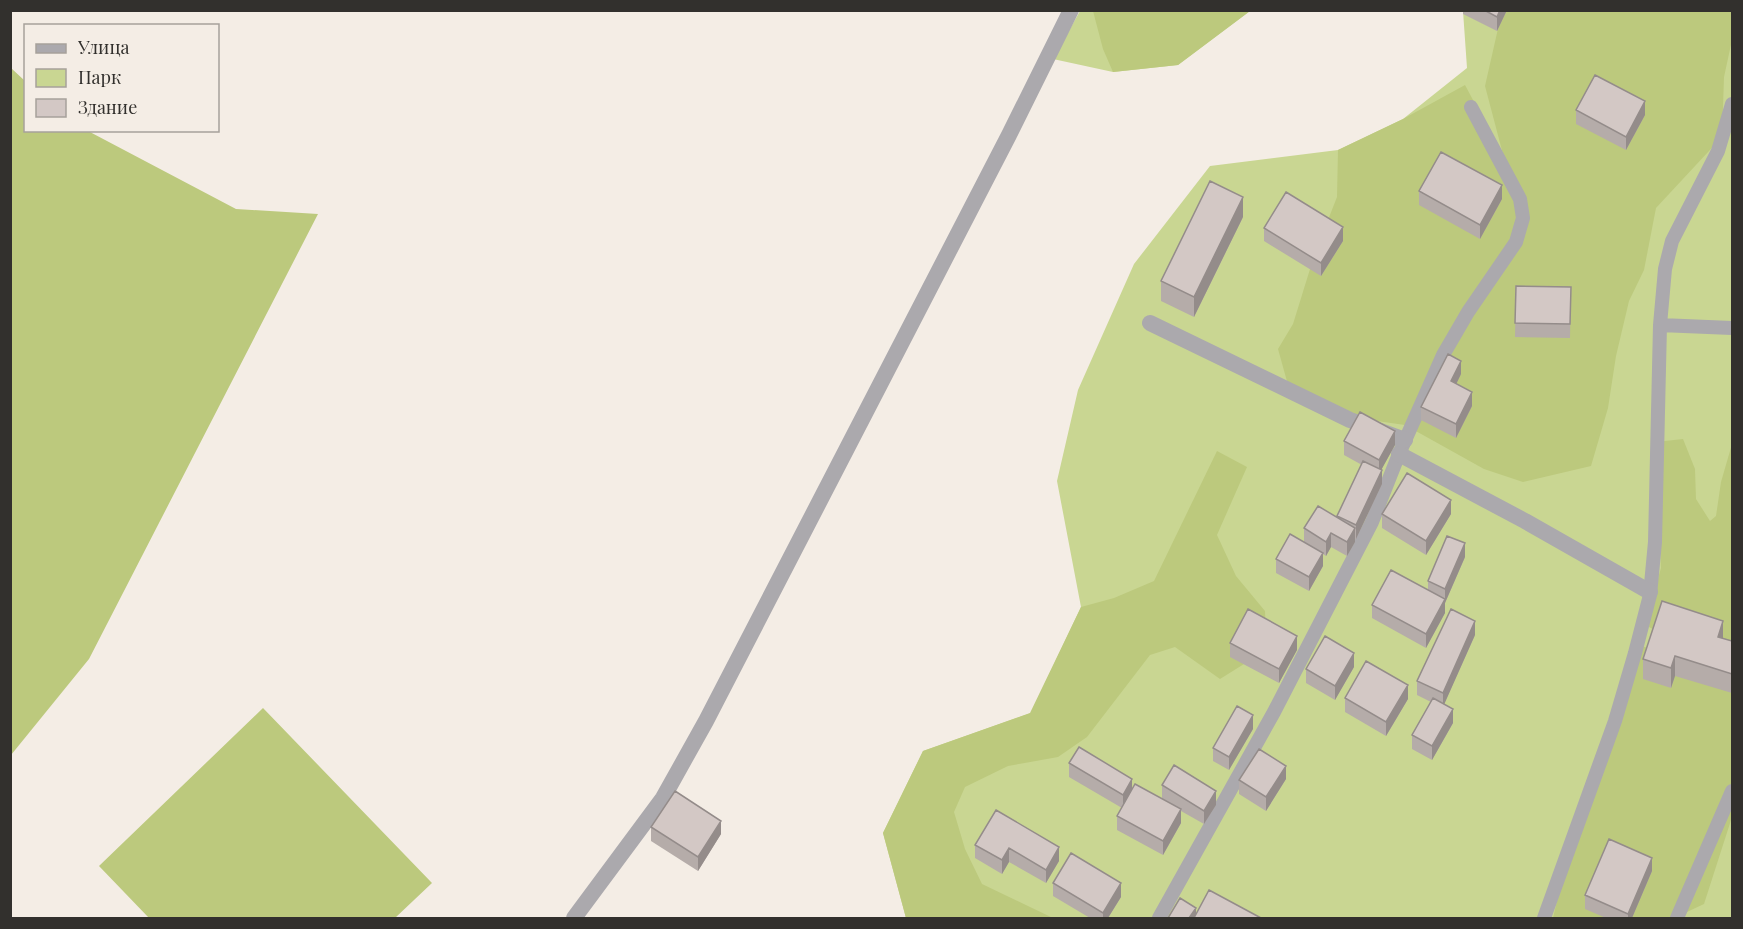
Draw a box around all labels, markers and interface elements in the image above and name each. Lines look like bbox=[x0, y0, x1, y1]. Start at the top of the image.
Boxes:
legend bbox=[24, 24, 219, 132]
text: Улица bbox=[77, 35, 129, 59]
text: Парк bbox=[78, 65, 121, 89]
text: Здание bbox=[78, 95, 137, 119]

